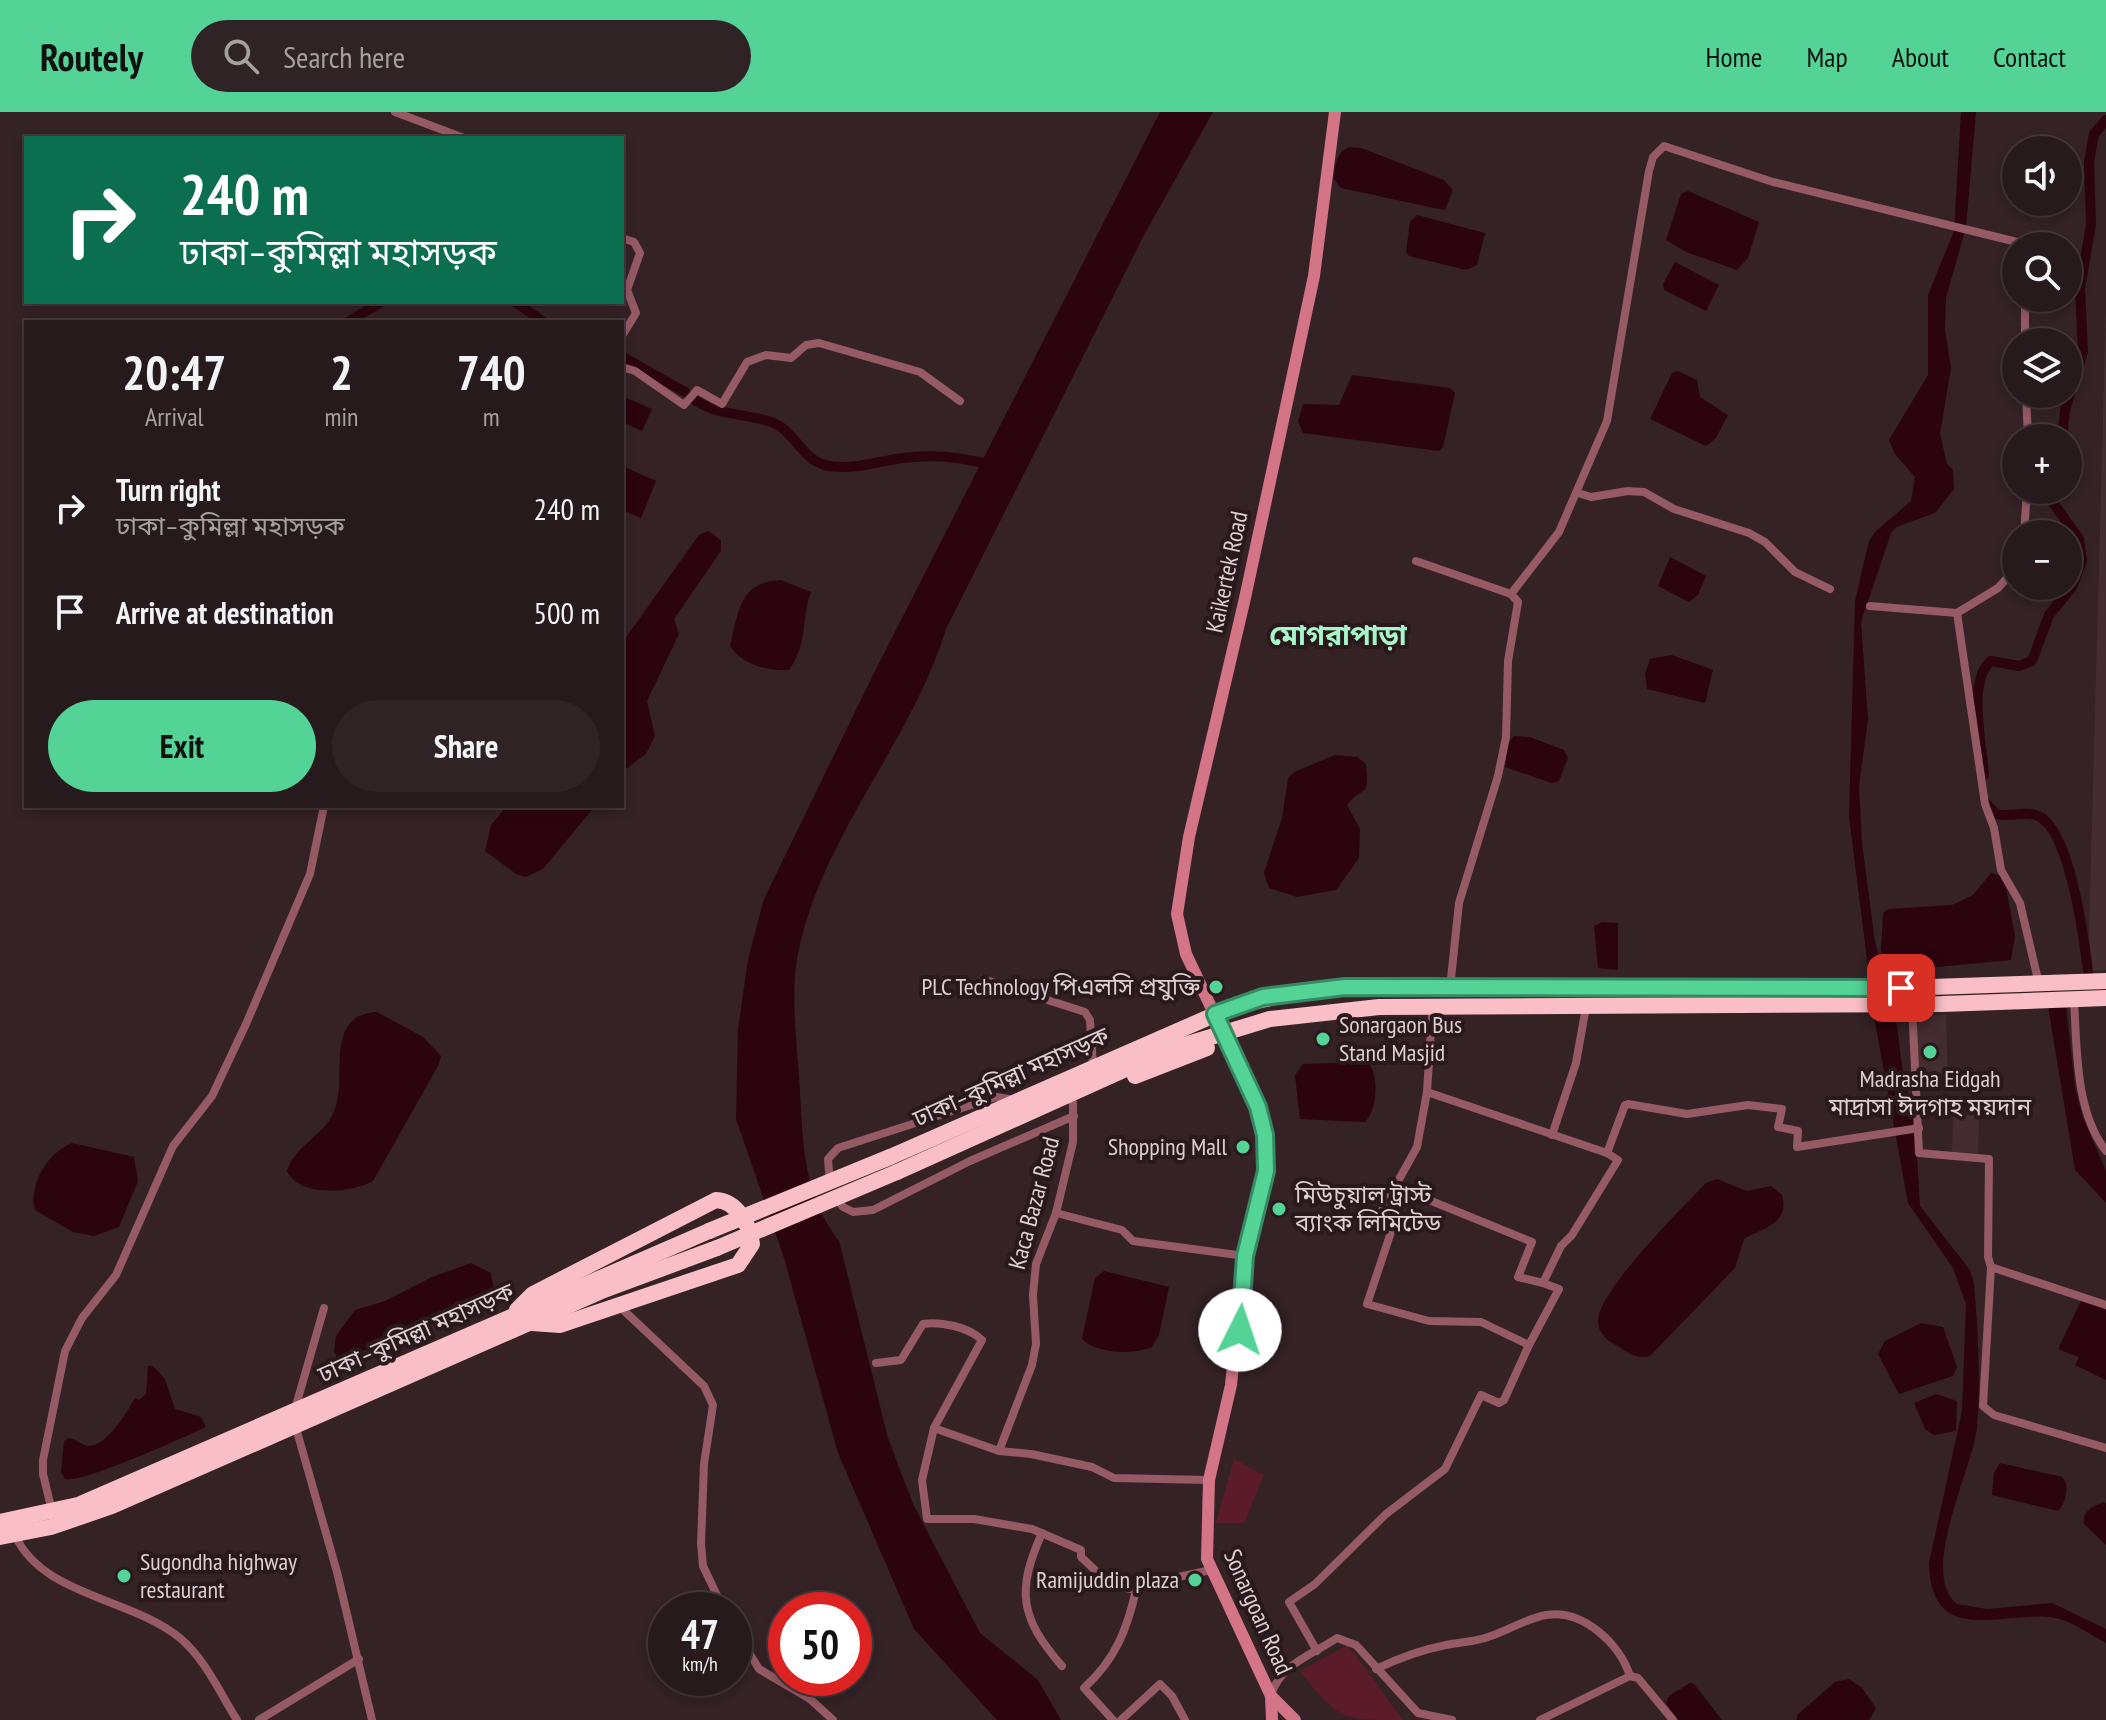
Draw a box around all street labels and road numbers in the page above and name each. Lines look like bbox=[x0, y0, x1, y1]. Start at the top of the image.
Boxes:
street label: Kaikertek Road bbox=[1199, 508, 1254, 635]
street label: ঢাকা–কুমিল্লা মহাসড়ক bbox=[907, 1019, 1114, 1134]
street label: Kaca Bazar Road bbox=[1001, 1133, 1066, 1273]
street label: ঢাকা–কুমিল্লা মহাসড়ক bbox=[312, 1275, 519, 1390]
street label: Sonargoan Road bbox=[1217, 1544, 1300, 1679]

